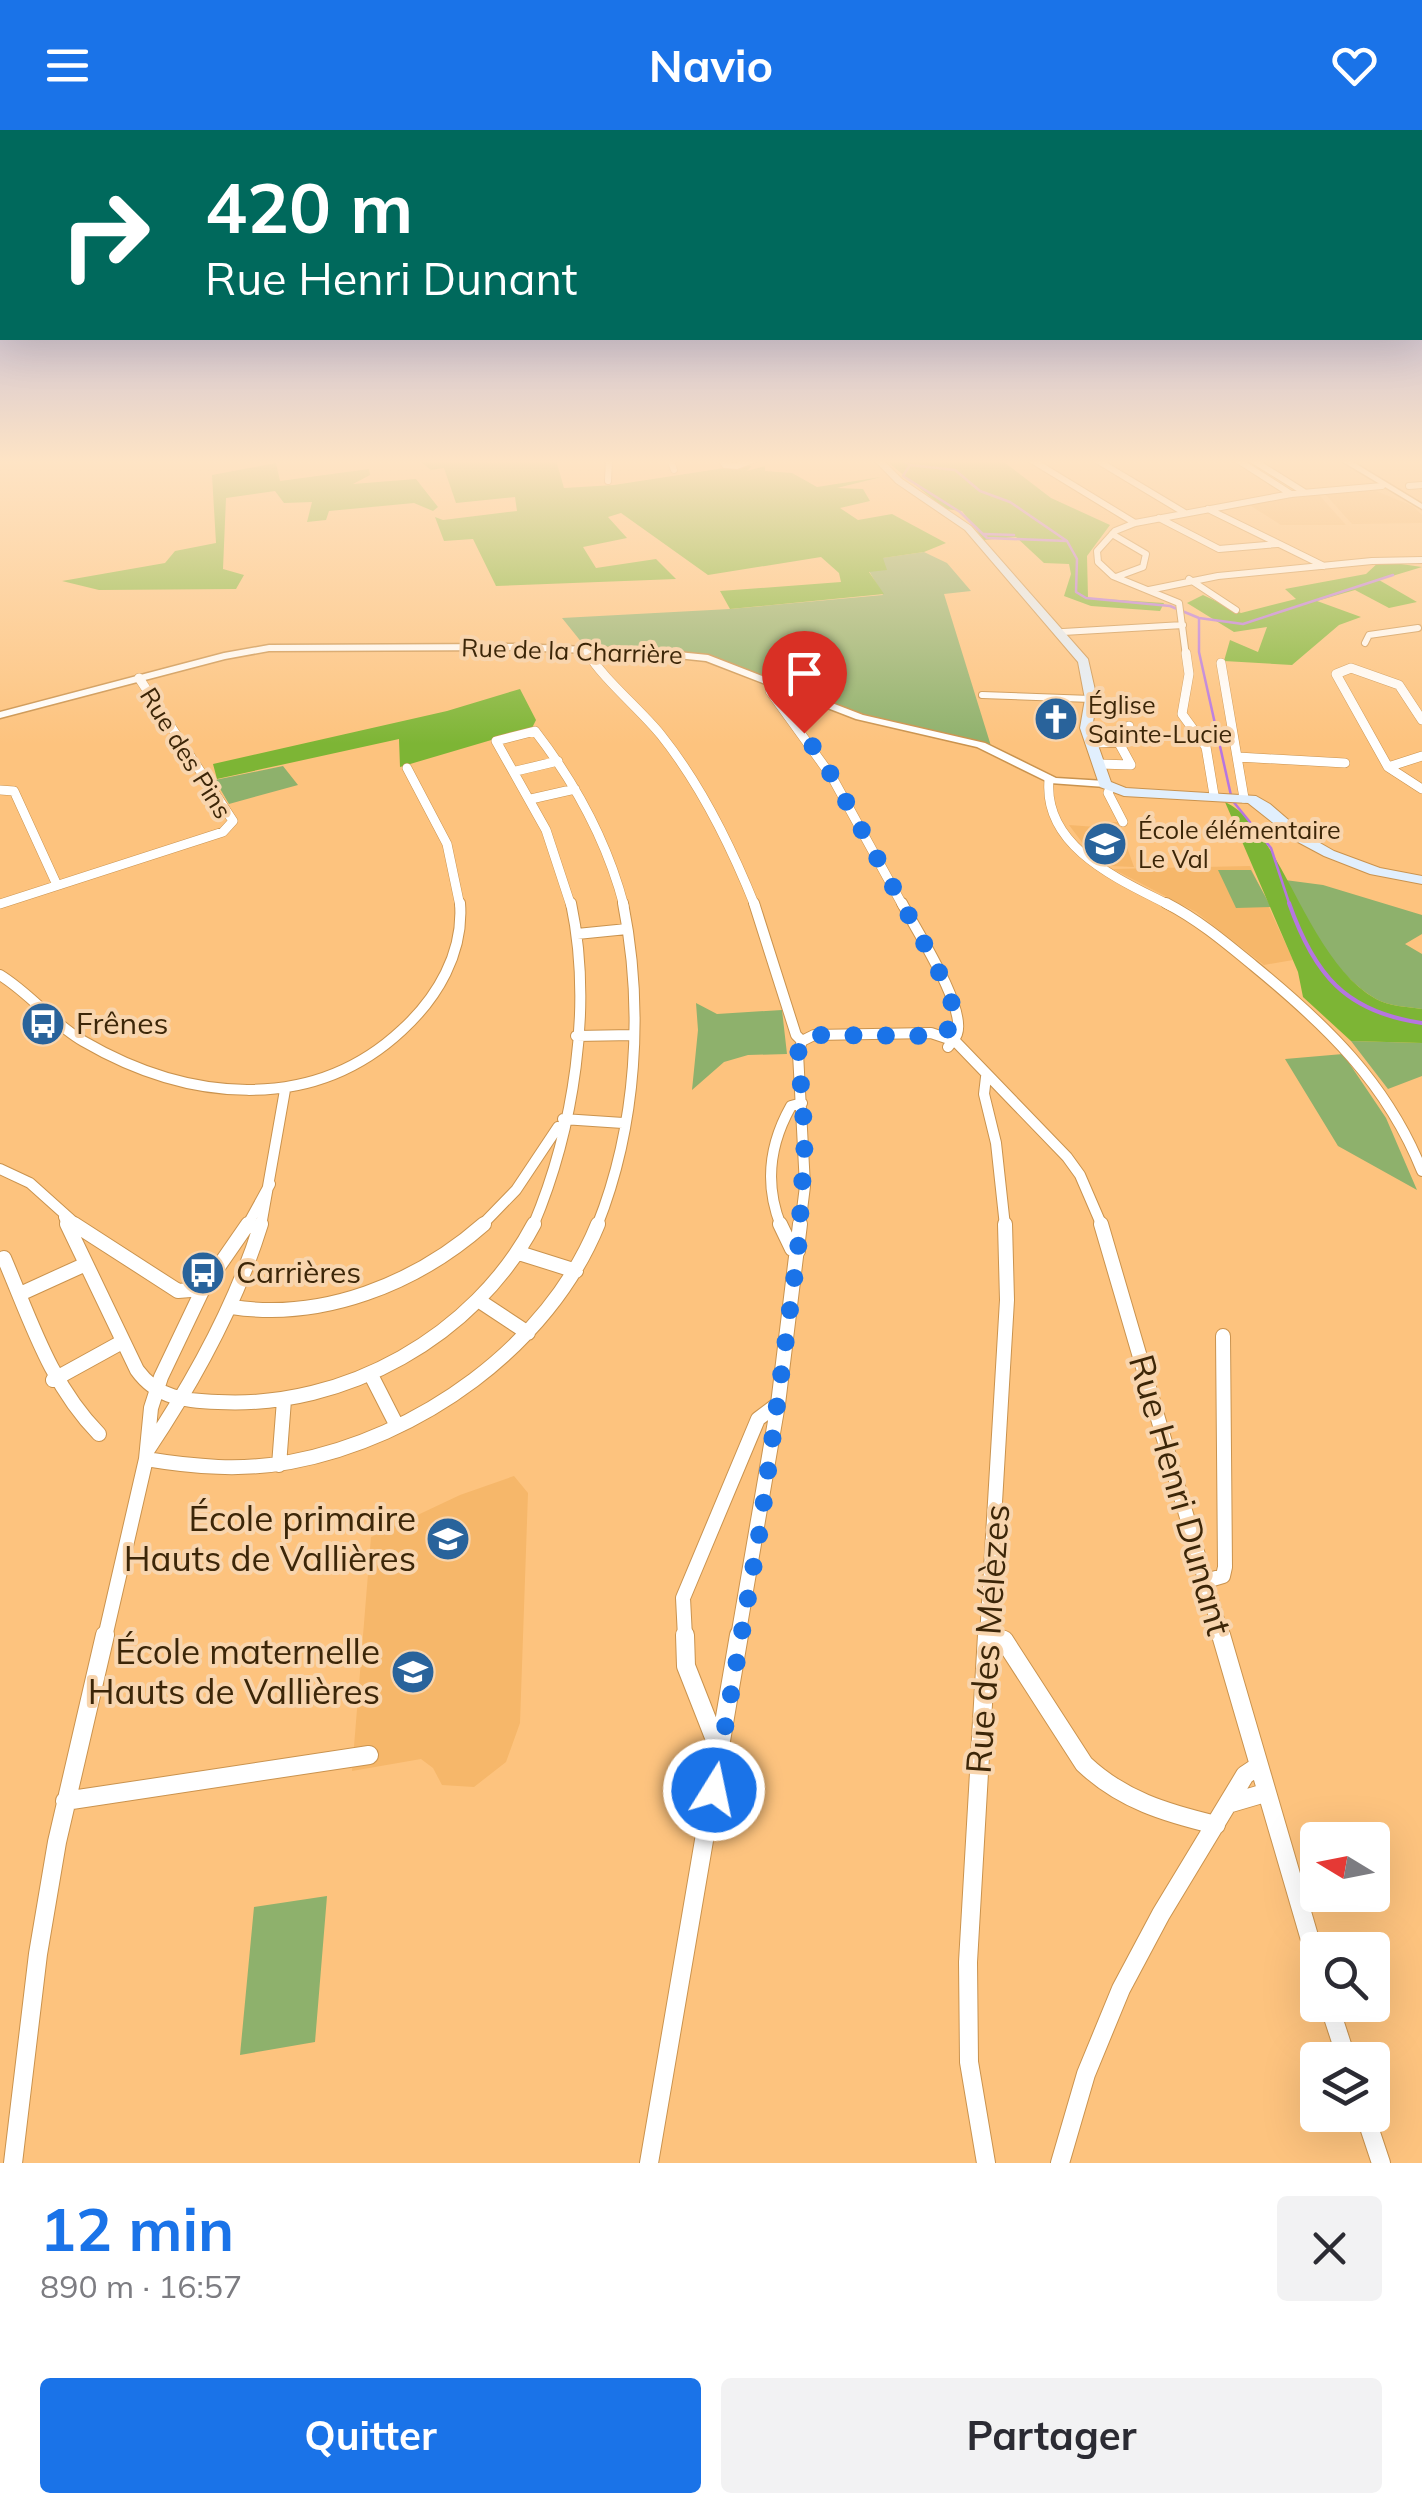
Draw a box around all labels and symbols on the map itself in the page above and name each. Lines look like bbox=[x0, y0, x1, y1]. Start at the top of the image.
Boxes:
street label: Rue de la Charrière bbox=[461, 631, 683, 670]
pin bbox=[762, 631, 847, 734]
street label: Rue des Pins bbox=[134, 681, 239, 824]
place label: Église Sainte-Lucie bbox=[1088, 689, 1232, 749]
church icon: Église Sainte-Lucie bbox=[1033, 696, 1079, 742]
place label: École élémentaire Le Val bbox=[1138, 814, 1341, 874]
school or university icon: École élémentaire Le Val bbox=[1082, 821, 1128, 867]
bus stop icon: Frênes bbox=[20, 1001, 66, 1047]
place label: Frênes bbox=[76, 1004, 168, 1042]
bus stop icon: Carrières bbox=[180, 1250, 226, 1296]
place label: Carrières bbox=[236, 1253, 361, 1291]
street label: Rue Henri Dunant bbox=[1120, 1349, 1242, 1640]
place label: École primaire Hauts de Vallières bbox=[124, 1496, 416, 1580]
street label: Rue des Mélèzes bbox=[956, 1503, 1018, 1775]
school or university icon: École primaire Hauts de Vallières bbox=[425, 1516, 471, 1562]
place label: École maternelle Hauts de Vallières bbox=[88, 1629, 380, 1713]
school or university icon: École maternelle Hauts de Vallières bbox=[390, 1649, 436, 1695]
position arrow bbox=[662, 1738, 766, 1842]
north arrow bbox=[1300, 1822, 1390, 1912]

